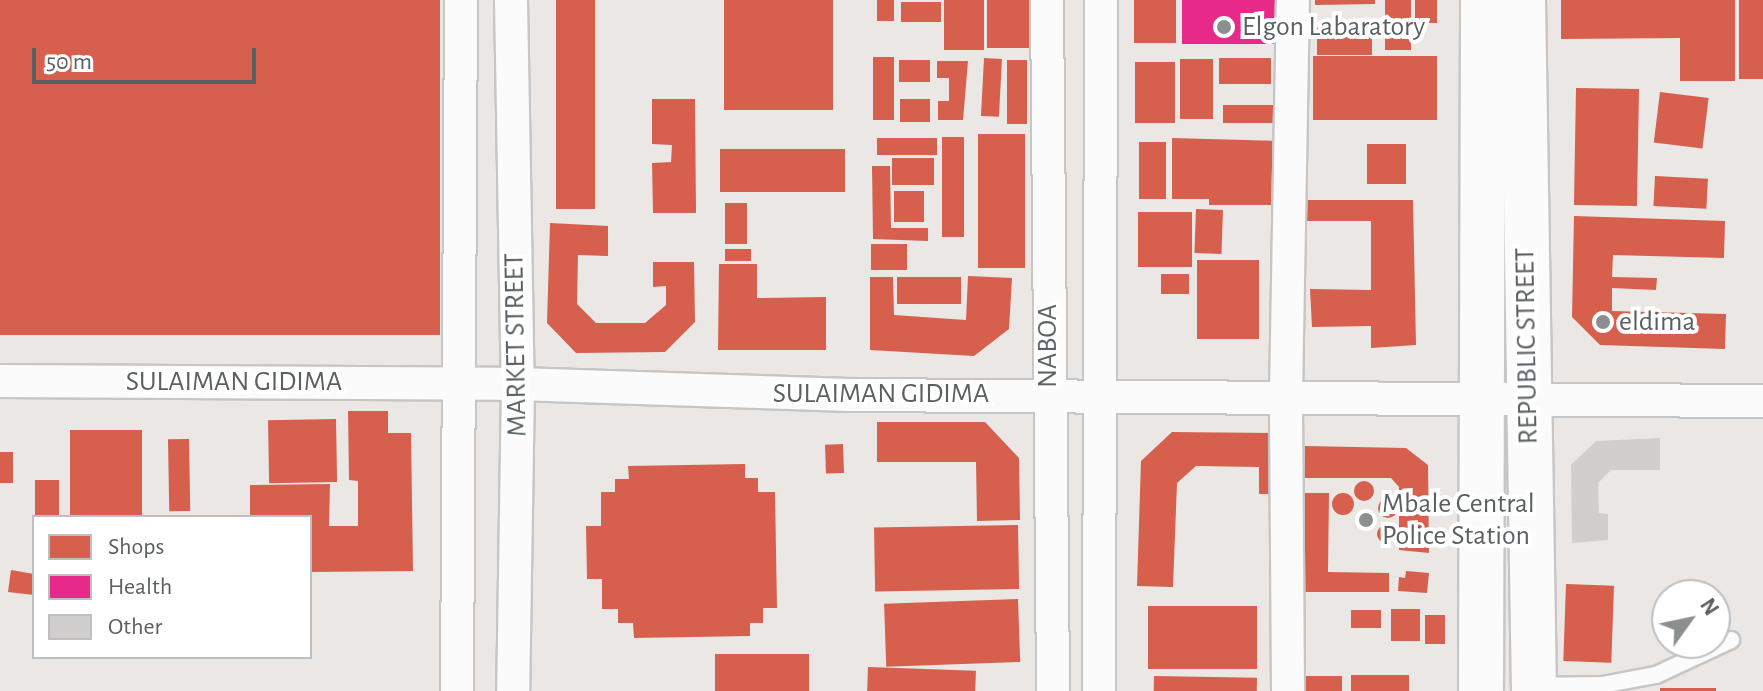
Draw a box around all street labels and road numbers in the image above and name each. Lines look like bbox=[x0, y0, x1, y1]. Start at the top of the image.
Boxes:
street label: REPUBLIC STREET bbox=[1508, 247, 1546, 445]
street label: MARKET STREET bbox=[498, 253, 534, 437]
street label: NABOA bbox=[1031, 304, 1065, 388]
street label: SULAIMAN GIDIMA bbox=[126, 365, 342, 399]
street label: SULAIMAN GIDIMA bbox=[773, 377, 989, 411]

